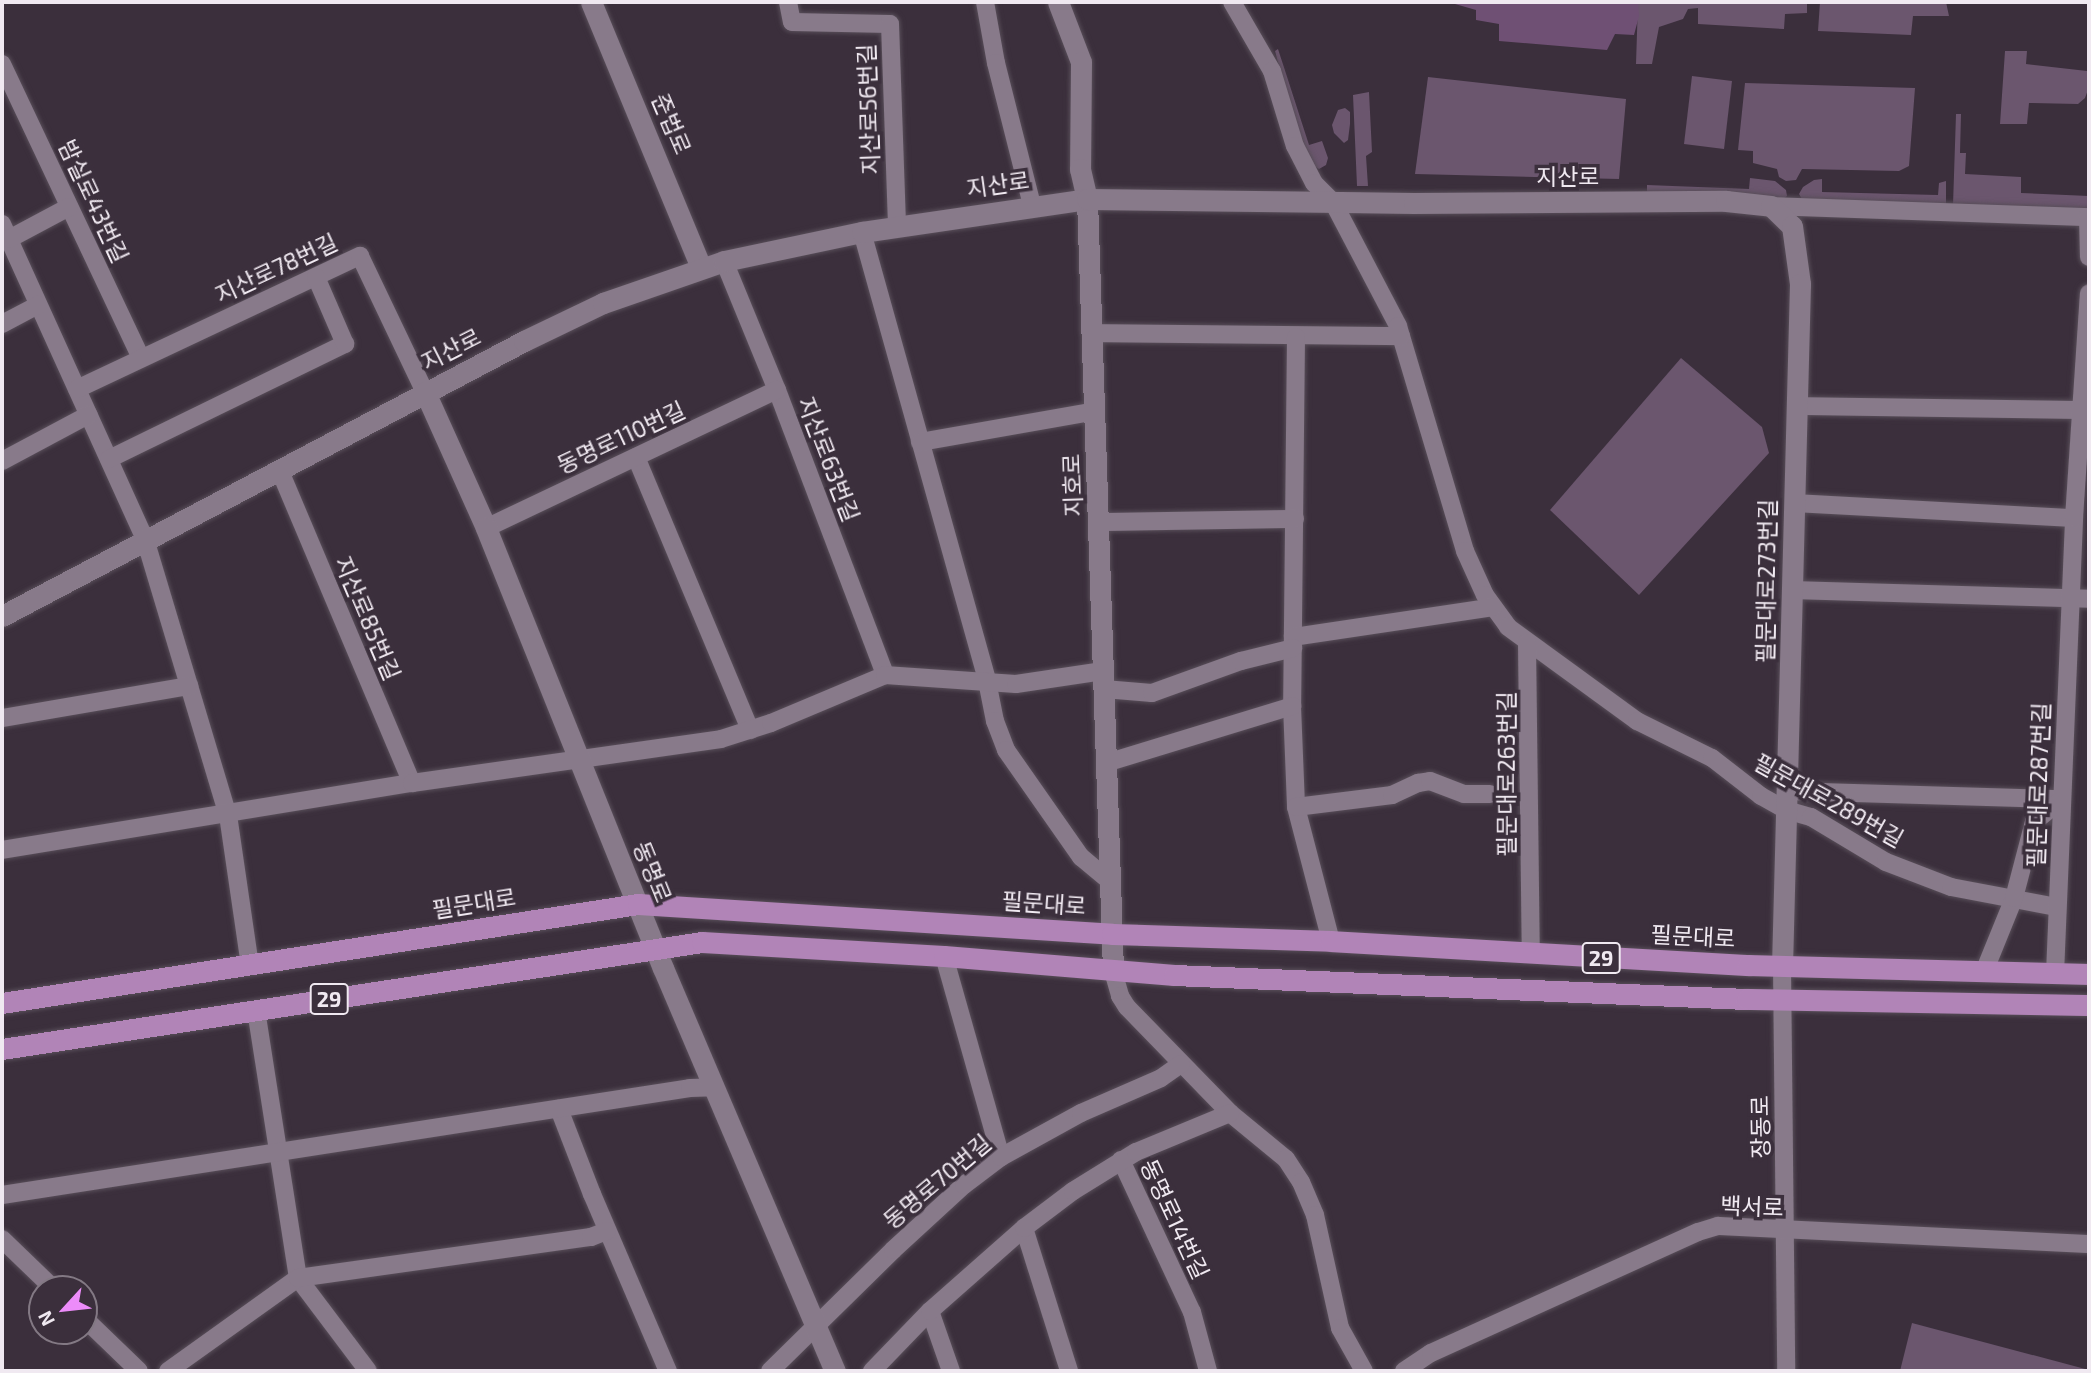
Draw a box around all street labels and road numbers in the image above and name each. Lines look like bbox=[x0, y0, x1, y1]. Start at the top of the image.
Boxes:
street label: 지산로56번길 bbox=[852, 43, 884, 175]
street label: 준법로 bbox=[647, 89, 697, 159]
street label: 밤실로43번길 bbox=[53, 135, 135, 267]
street label: 지산로 bbox=[1536, 162, 1600, 190]
street label: 지산로 bbox=[965, 166, 1031, 202]
street label: 지산로78번길 bbox=[211, 228, 341, 308]
street label: 지산로 bbox=[416, 322, 486, 376]
street label: 지산로63번길 bbox=[793, 393, 865, 525]
street label: 동명로110번길 bbox=[553, 395, 689, 479]
street label: 지호로 bbox=[1057, 453, 1087, 517]
street label: 필문대로273번길 bbox=[1751, 499, 1781, 663]
street label: 지산로85번길 bbox=[329, 552, 407, 684]
street label: 필문대로263번길 bbox=[1492, 691, 1520, 857]
street label: 필문대로287번길 bbox=[2021, 702, 2055, 868]
street label: 필문대로289번길 bbox=[1749, 747, 1909, 853]
street label: 동명로 bbox=[628, 837, 678, 907]
street label: 필문대로 bbox=[430, 883, 518, 923]
street label: 필문대로 bbox=[1001, 886, 1087, 920]
street label: 필문대로 bbox=[1650, 920, 1736, 952]
road number: 29 bbox=[1580, 940, 1622, 976]
road number: 29 bbox=[308, 982, 350, 1016]
street label: 장동로 bbox=[1746, 1095, 1774, 1159]
street label: 동명로70번길 bbox=[878, 1128, 996, 1234]
street label: 동명로14번길 bbox=[1135, 1155, 1215, 1283]
street label: 백서로 bbox=[1720, 1191, 1784, 1221]

